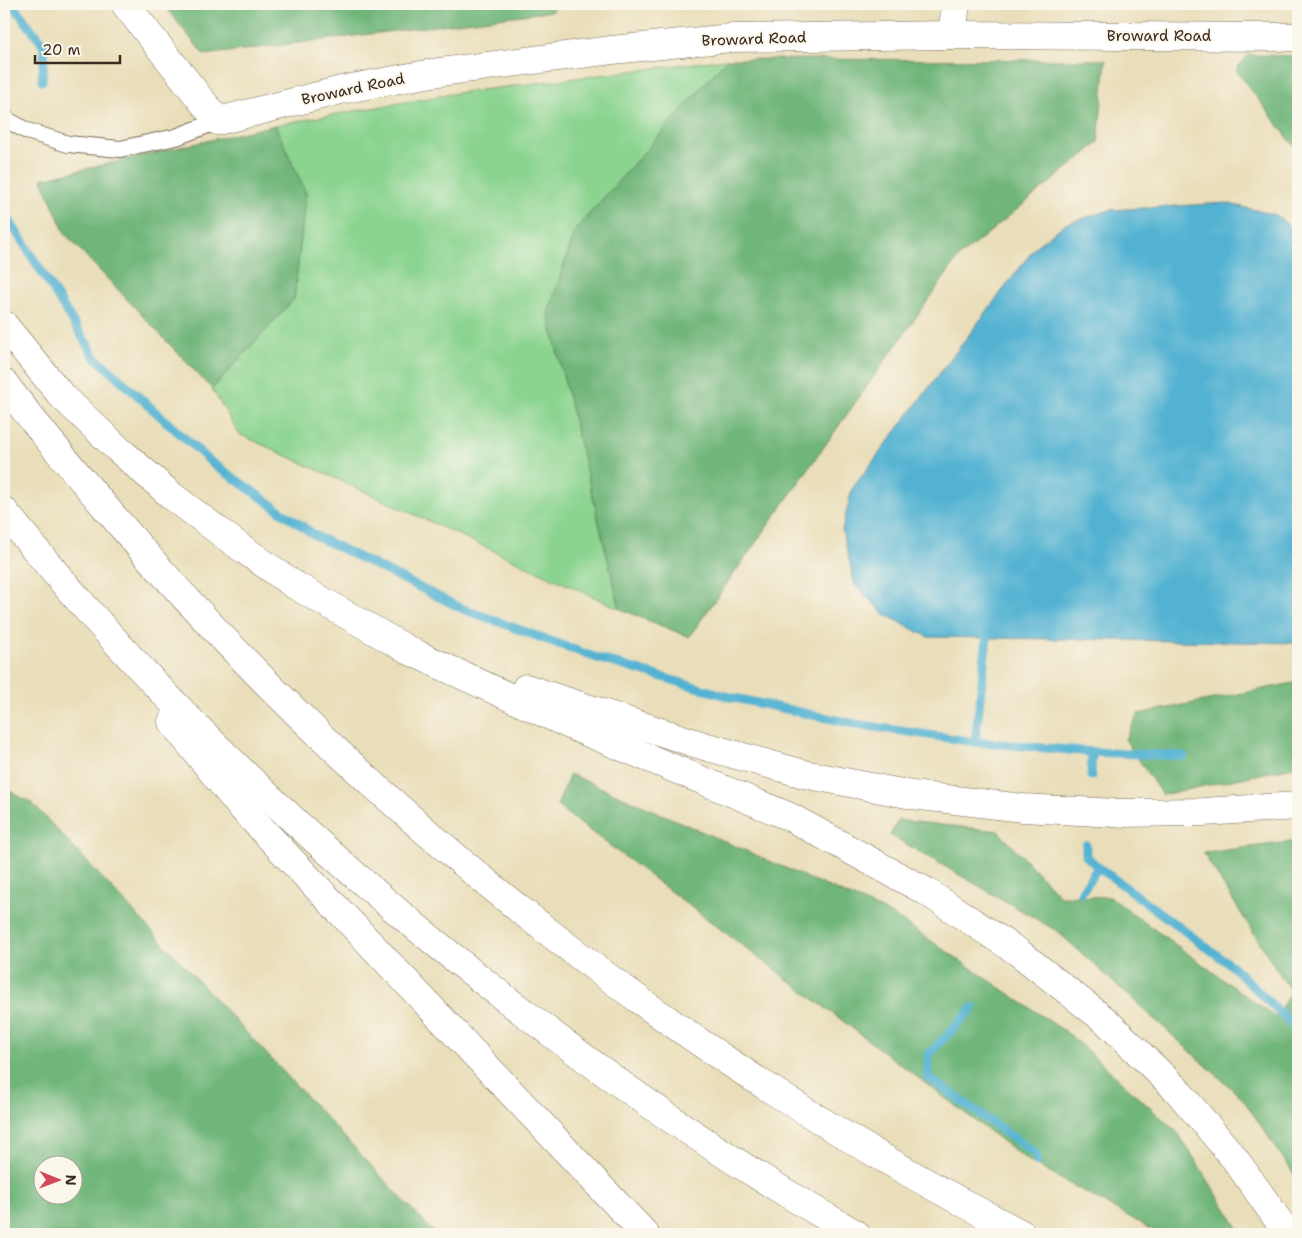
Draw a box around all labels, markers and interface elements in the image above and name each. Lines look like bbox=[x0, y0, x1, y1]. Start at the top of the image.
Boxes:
street label: Broward Road bbox=[1107, 26, 1212, 46]
street label: Broward Road bbox=[701, 27, 807, 51]
scale bar bbox=[35, 32, 120, 64]
text: 20 m bbox=[42, 40, 81, 60]
street label: Broward Road bbox=[300, 68, 407, 110]
north arrow bbox=[32, 1156, 82, 1206]
text: N bbox=[62, 1175, 80, 1186]

